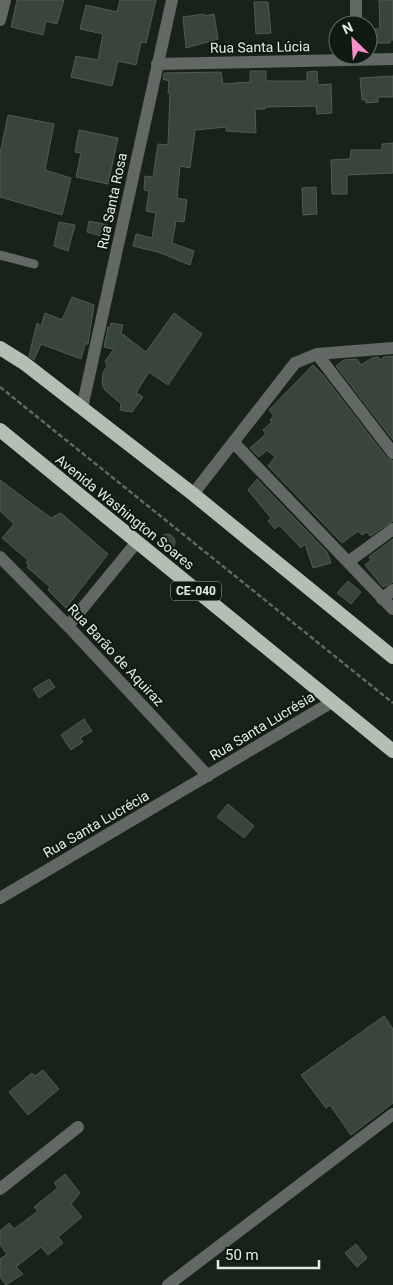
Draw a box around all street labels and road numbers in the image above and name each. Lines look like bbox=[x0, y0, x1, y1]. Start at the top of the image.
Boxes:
street label: Rua Santa Lúcia bbox=[210, 38, 310, 56]
street label: Rua Santa Rosa bbox=[94, 151, 130, 251]
street label: Avenida Washington Soares bbox=[53, 451, 197, 573]
road number: CE-040 bbox=[171, 582, 221, 600]
street label: Rua Barão de Aquiraz bbox=[65, 601, 167, 709]
street label: Rua Santa Lucrésia bbox=[207, 688, 317, 764]
street label: Rua Santa Lucrécia bbox=[40, 787, 152, 861]

